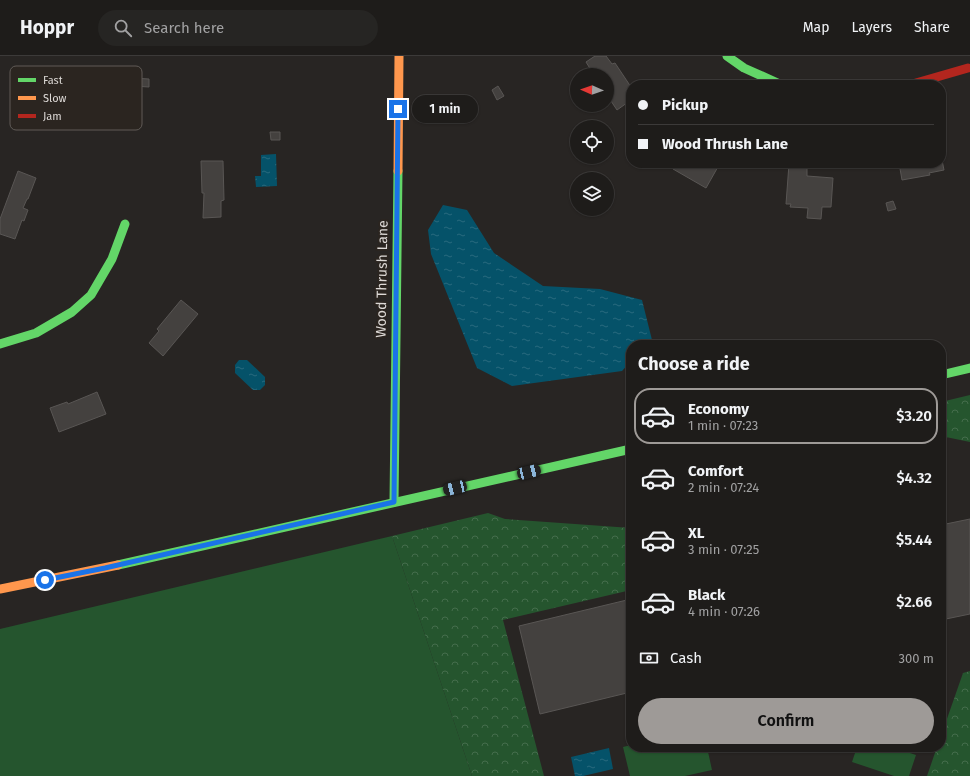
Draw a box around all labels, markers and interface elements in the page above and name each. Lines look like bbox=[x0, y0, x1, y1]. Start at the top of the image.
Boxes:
search box bbox=[98, 10, 378, 46]
text: Hoppr bbox=[20, 16, 74, 39]
icon: search bbox=[112, 17, 134, 39]
text: Search here bbox=[144, 19, 224, 37]
text: Map bbox=[803, 19, 829, 36]
text: Layers bbox=[851, 19, 892, 36]
text: Share bbox=[914, 19, 950, 36]
legend bbox=[10, 66, 142, 130]
north arrow bbox=[570, 68, 614, 112]
map controls bbox=[570, 68, 614, 216]
text: Fast bbox=[43, 74, 63, 87]
text: Slow bbox=[43, 92, 67, 105]
callout: 1 min bbox=[412, 95, 478, 123]
text: Pickup bbox=[662, 96, 708, 114]
route end bbox=[389, 100, 407, 118]
text: 1 min bbox=[429, 101, 461, 116]
text: Jam bbox=[43, 110, 62, 123]
button: locate bbox=[570, 120, 614, 164]
text: Wood Thrush Lane bbox=[662, 135, 788, 153]
button: layers bbox=[570, 172, 614, 216]
street label: Wood Thrush Lane bbox=[372, 220, 392, 338]
text: Choose a ride bbox=[638, 353, 750, 375]
icon: car bbox=[640, 398, 676, 434]
text: Economy bbox=[688, 400, 749, 418]
text: $3.20 bbox=[896, 407, 932, 425]
text: 1 min · 07:23 bbox=[688, 418, 758, 433]
icon: car bbox=[640, 460, 676, 496]
text: Comfort bbox=[688, 462, 744, 480]
car bbox=[516, 463, 542, 481]
text: $4.32 bbox=[896, 469, 932, 487]
car bbox=[442, 479, 468, 497]
text: 2 min · 07:24 bbox=[688, 480, 759, 495]
icon: car bbox=[640, 522, 676, 558]
text: XL bbox=[688, 524, 704, 542]
text: $5.44 bbox=[896, 531, 932, 549]
text: 3 min · 07:25 bbox=[688, 542, 759, 557]
route start bbox=[36, 571, 54, 589]
icon: car bbox=[640, 584, 676, 620]
text: Black bbox=[688, 586, 725, 604]
text: $2.66 bbox=[896, 593, 932, 611]
text: 4 min · 07:26 bbox=[688, 604, 760, 619]
icon: cash bbox=[638, 647, 660, 669]
text: Cash bbox=[670, 649, 702, 667]
text: 300 m bbox=[898, 651, 934, 666]
button: Confirm bbox=[638, 698, 934, 744]

